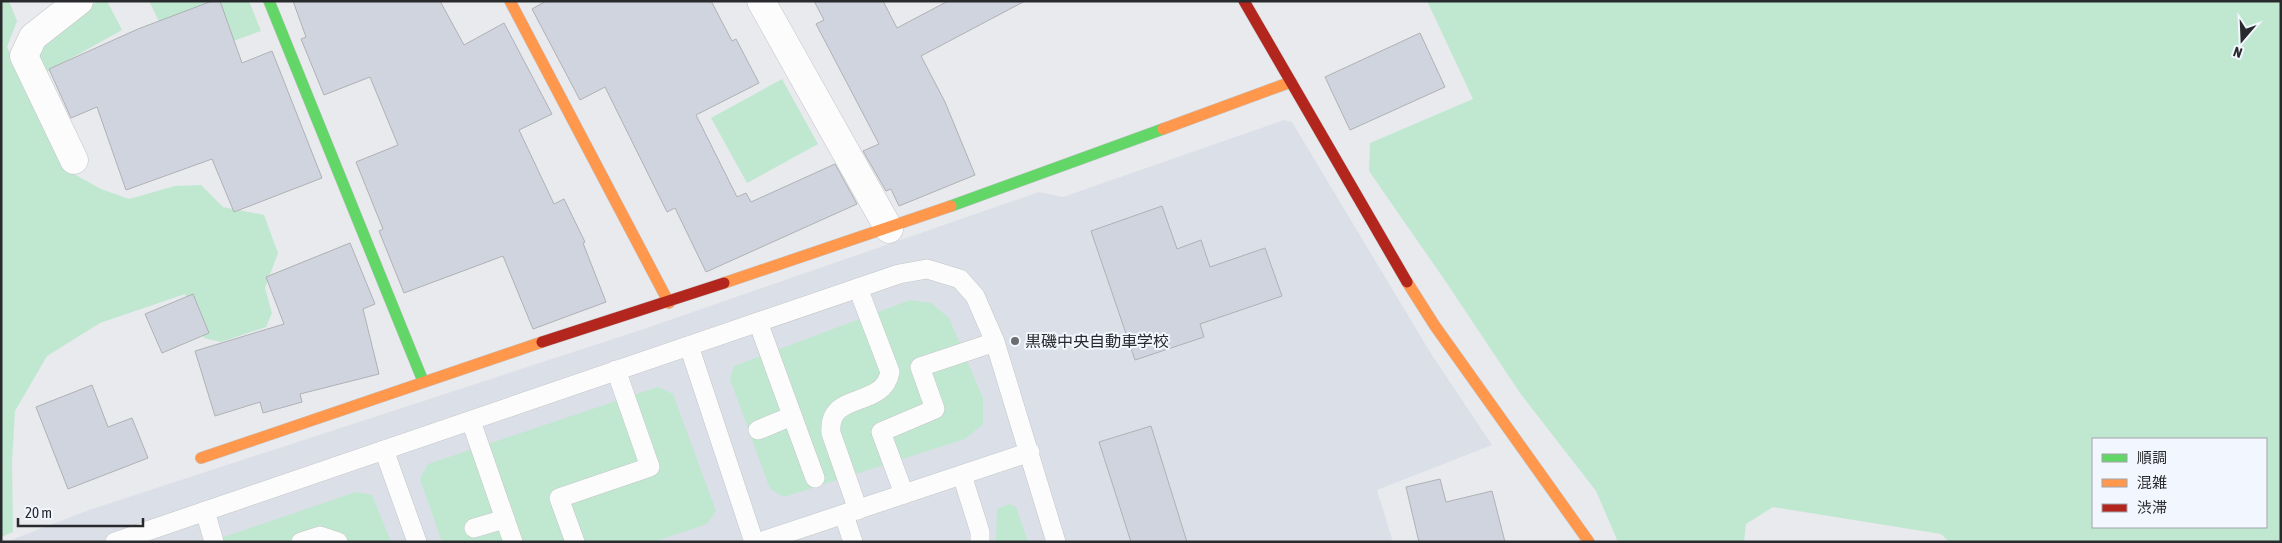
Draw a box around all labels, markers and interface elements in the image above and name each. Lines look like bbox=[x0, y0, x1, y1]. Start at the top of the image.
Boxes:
north arrow bbox=[2217, 15, 2267, 65]
text: N bbox=[2231, 43, 2244, 61]
place label: 黒磯中央自動車学校 bbox=[1025, 332, 1169, 350]
marker: 黒磯中央自動車学校 bbox=[1009, 335, 1021, 347]
legend bbox=[2092, 438, 2267, 528]
text: 順調 bbox=[2137, 449, 2167, 466]
text: 混雑 bbox=[2137, 474, 2167, 491]
scale bar bbox=[18, 496, 142, 528]
text: 渋滞 bbox=[2137, 499, 2167, 516]
text: 20 m bbox=[25, 504, 52, 521]

